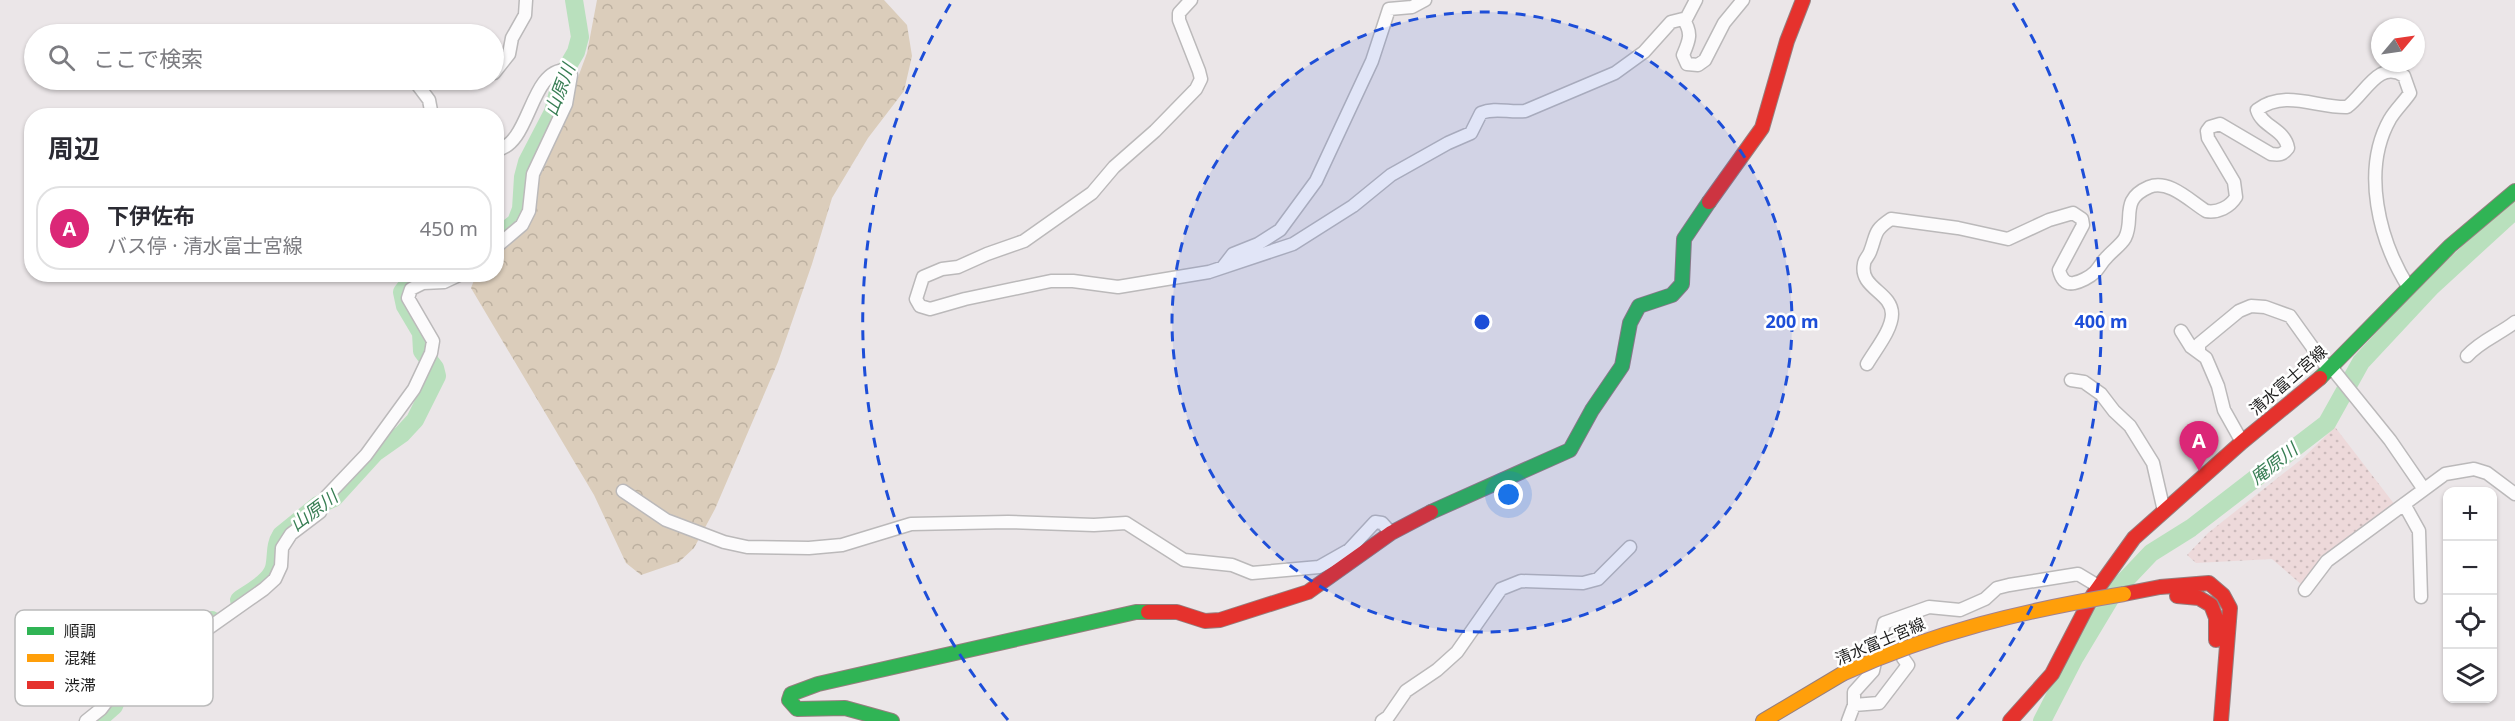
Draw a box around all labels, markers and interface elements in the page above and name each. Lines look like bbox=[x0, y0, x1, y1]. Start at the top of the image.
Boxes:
north arrow bbox=[2371, 18, 2425, 72]
search box bbox=[24, 24, 504, 90]
icon: search bbox=[45, 41, 78, 74]
text: ここで検索 bbox=[93, 43, 203, 73]
water label: 山原川 bbox=[538, 58, 581, 119]
text: 周辺 bbox=[48, 130, 100, 166]
text: 下伊佐布 bbox=[107, 200, 195, 230]
text: A bbox=[63, 215, 76, 242]
text: 450 m bbox=[420, 215, 478, 242]
text: バス停 · 清水富士宮線 bbox=[107, 232, 303, 259]
text: 200 m bbox=[1765, 309, 1819, 333]
text: 400 m bbox=[2074, 309, 2128, 333]
centre of rings bbox=[1472, 312, 1492, 332]
street label: 清水富士宮線 bbox=[2245, 340, 2331, 420]
pin: A bbox=[2180, 422, 2218, 471]
water label: 庵原川 bbox=[2245, 436, 2304, 489]
your location bbox=[1494, 480, 1523, 509]
water label: 山原川 bbox=[285, 483, 344, 536]
map controls bbox=[2443, 487, 2497, 703]
button: + bbox=[2443, 487, 2497, 541]
button: − bbox=[2443, 541, 2497, 595]
button: locate bbox=[2443, 595, 2497, 649]
legend bbox=[15, 610, 213, 706]
street label: 清水富士宮線 bbox=[1832, 612, 1928, 670]
text: 順調 bbox=[64, 620, 96, 642]
text: 混雑 bbox=[64, 647, 96, 669]
button: layers bbox=[2443, 649, 2497, 703]
text: 渋滞 bbox=[64, 674, 96, 696]

